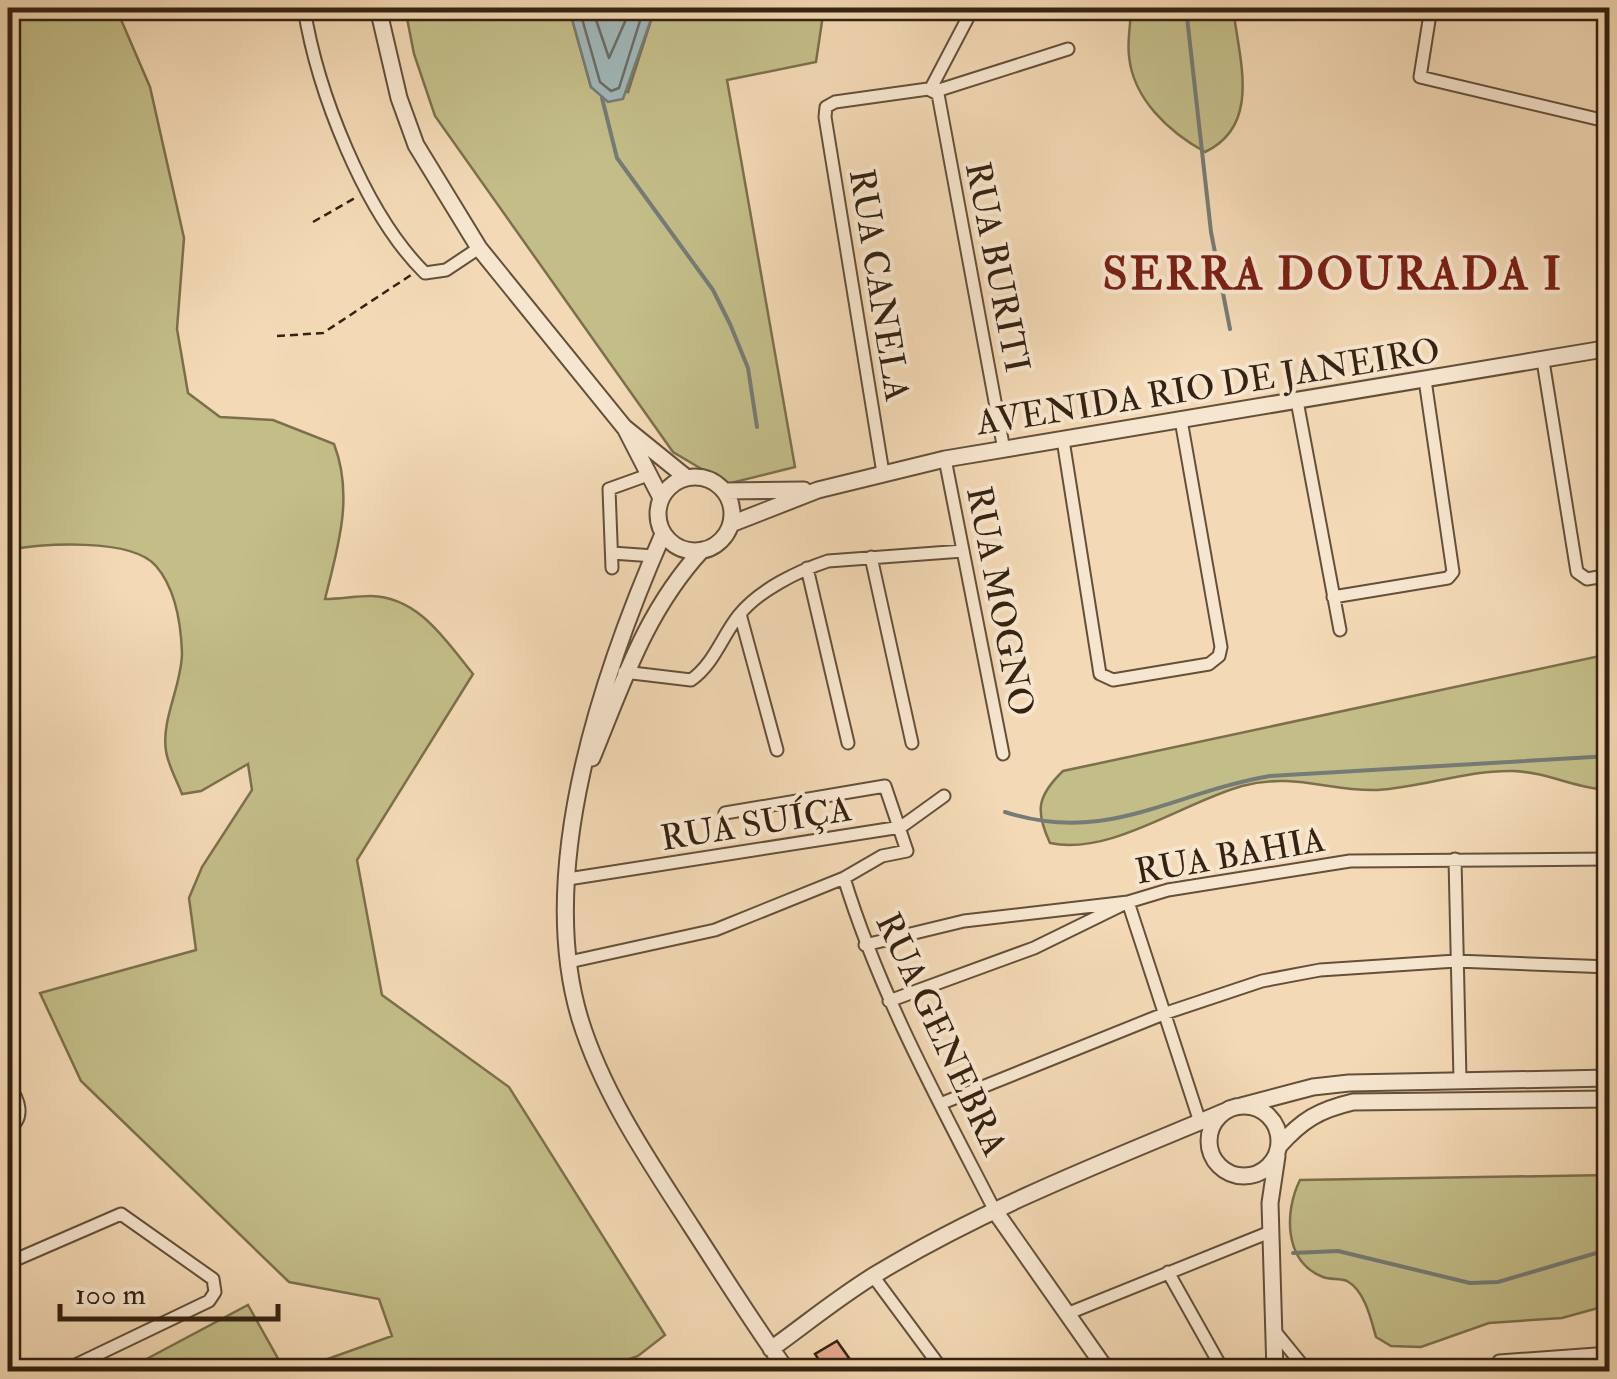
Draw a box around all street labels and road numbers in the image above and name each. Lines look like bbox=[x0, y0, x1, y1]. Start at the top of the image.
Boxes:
street label: RUA BURITI bbox=[955, 158, 1039, 376]
street label: RUA CANELA bbox=[839, 166, 919, 405]
street label: AVENIDA RIO DE JANEIRO bbox=[972, 329, 1443, 446]
street label: RUA MOGNO bbox=[956, 483, 1044, 720]
street label: RUA SUÍÇA bbox=[657, 786, 855, 861]
street label: RUA BAHIA bbox=[1132, 818, 1329, 894]
street label: RUA GENEBRA bbox=[866, 906, 1017, 1163]

